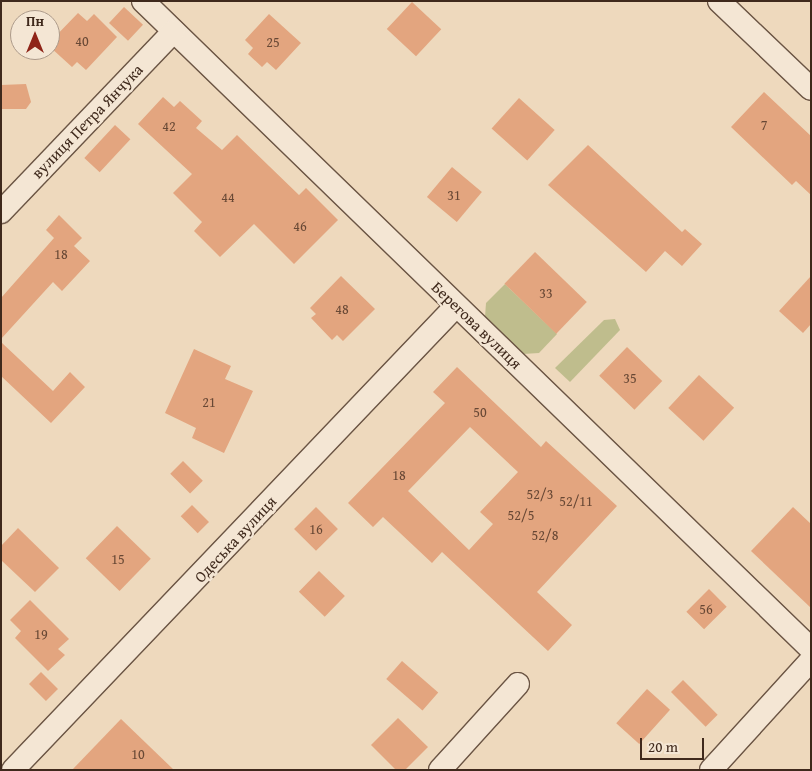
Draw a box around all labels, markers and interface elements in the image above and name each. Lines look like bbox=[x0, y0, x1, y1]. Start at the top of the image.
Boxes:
north arrow bbox=[10, 10, 60, 60]
text: Пн bbox=[26, 11, 44, 31]
house number: 40 bbox=[75, 33, 89, 49]
house number: 25 bbox=[266, 34, 280, 50]
street label: вулиця Петра Янчука bbox=[27, 60, 147, 182]
house number: 7 bbox=[761, 117, 767, 133]
house number: 42 bbox=[162, 118, 176, 134]
house number: 31 bbox=[447, 187, 461, 203]
house number: 44 bbox=[221, 189, 235, 205]
house number: 46 bbox=[293, 218, 307, 234]
house number: 18 bbox=[54, 246, 68, 262]
street label: Берегова вулиця bbox=[428, 277, 526, 373]
house number: 33 bbox=[539, 285, 553, 301]
house number: 48 bbox=[335, 301, 349, 317]
house number: 35 bbox=[623, 370, 637, 386]
house number: 21 bbox=[202, 394, 216, 410]
house number: 50 bbox=[473, 404, 487, 420]
house number: 18 bbox=[392, 467, 406, 483]
house number: 52/3 bbox=[527, 486, 553, 502]
street label: Одеська вулиця bbox=[190, 492, 280, 586]
house number: 52/11 bbox=[559, 493, 593, 509]
house number: 52/5 bbox=[508, 507, 534, 523]
house number: 16 bbox=[309, 521, 323, 537]
house number: 52/8 bbox=[532, 527, 558, 543]
house number: 15 bbox=[111, 551, 125, 567]
house number: 56 bbox=[699, 601, 713, 617]
house number: 19 bbox=[34, 626, 48, 642]
scale bar bbox=[642, 728, 706, 760]
text: 20 m bbox=[648, 736, 678, 757]
house number: 10 bbox=[131, 746, 145, 762]

